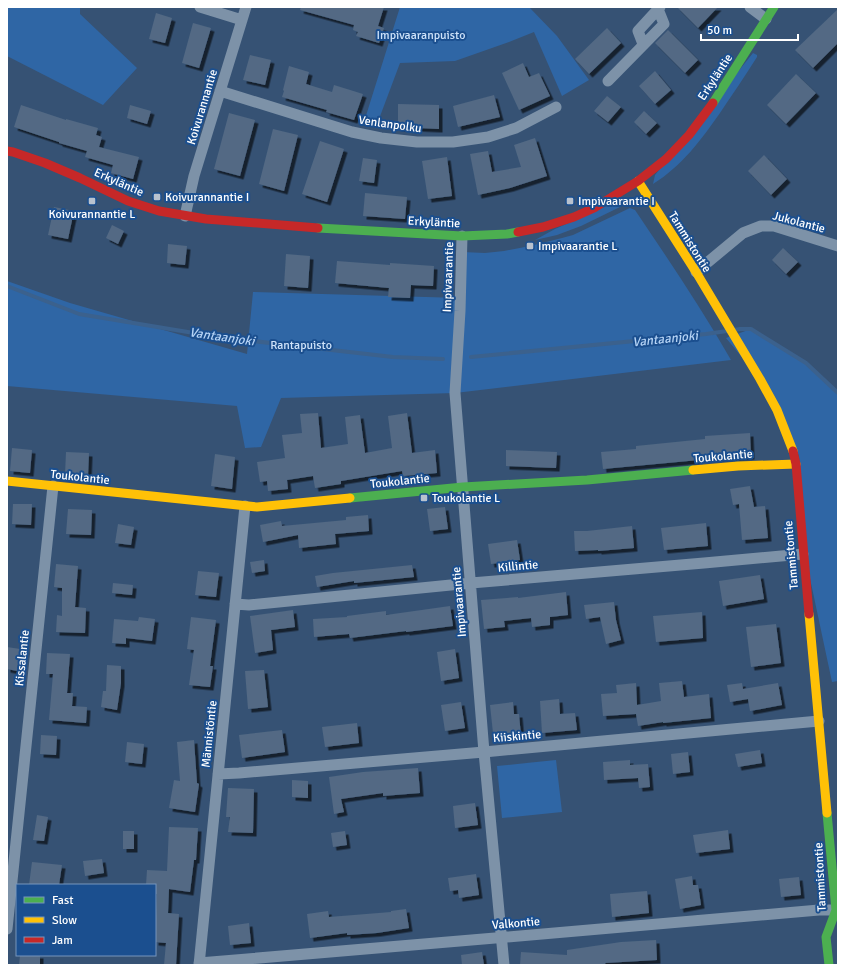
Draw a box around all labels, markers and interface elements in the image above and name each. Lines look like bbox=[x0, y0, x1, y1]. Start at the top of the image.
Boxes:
scale bar bbox=[701, 16, 798, 42]
text: 50 m bbox=[707, 23, 732, 38]
park label: Impivaaranpuisto bbox=[377, 28, 465, 43]
street label: Erkyläntie bbox=[695, 51, 736, 103]
street label: Koivurannantie bbox=[184, 68, 221, 147]
street label: Venlanpolku bbox=[357, 113, 422, 136]
street label: Erkyläntie bbox=[92, 165, 146, 200]
place label: Koivurannantie I bbox=[165, 190, 249, 205]
marker: Koivurannantie I bbox=[152, 192, 162, 202]
place label: Impivaarantie I bbox=[578, 194, 655, 209]
marker: Koivurannantie L bbox=[87, 196, 97, 206]
marker: Impivaarantie I bbox=[565, 196, 575, 206]
place label: Koivurannantie L bbox=[49, 207, 135, 222]
street label: Jukolantie bbox=[771, 208, 827, 237]
street label: Tammistontie bbox=[665, 209, 714, 276]
street label: Erkyläntie bbox=[407, 214, 461, 231]
place label: Impivaarantie L bbox=[538, 239, 618, 254]
street label: Impivaarantie bbox=[440, 241, 457, 313]
marker: Impivaarantie L bbox=[525, 241, 535, 251]
water label: Vantaanjoki bbox=[188, 324, 257, 350]
water label: Vantaanjoki bbox=[632, 327, 700, 350]
park label: Rantapuisto bbox=[270, 338, 332, 353]
street label: Toukolantie bbox=[693, 446, 753, 467]
street label: Toukolantie bbox=[50, 467, 110, 488]
street label: Toukolantie bbox=[370, 471, 430, 492]
place label: Toukolantie L bbox=[432, 491, 500, 506]
marker: Toukolantie L bbox=[419, 493, 429, 503]
street label: Tammistontie bbox=[781, 520, 802, 590]
street label: Killintie bbox=[497, 557, 539, 576]
street label: Impivaarantie bbox=[449, 566, 470, 638]
street label: Kissalantie bbox=[12, 629, 33, 687]
street label: Männistöntie bbox=[198, 700, 220, 769]
street label: Kiiskintie bbox=[492, 727, 542, 746]
street label: Tammistontie bbox=[811, 842, 830, 912]
legend bbox=[16, 884, 156, 956]
text: Fast bbox=[52, 893, 73, 908]
text: Slow bbox=[52, 913, 77, 928]
street label: Valkontie bbox=[491, 914, 541, 933]
text: Jam bbox=[52, 933, 73, 948]

